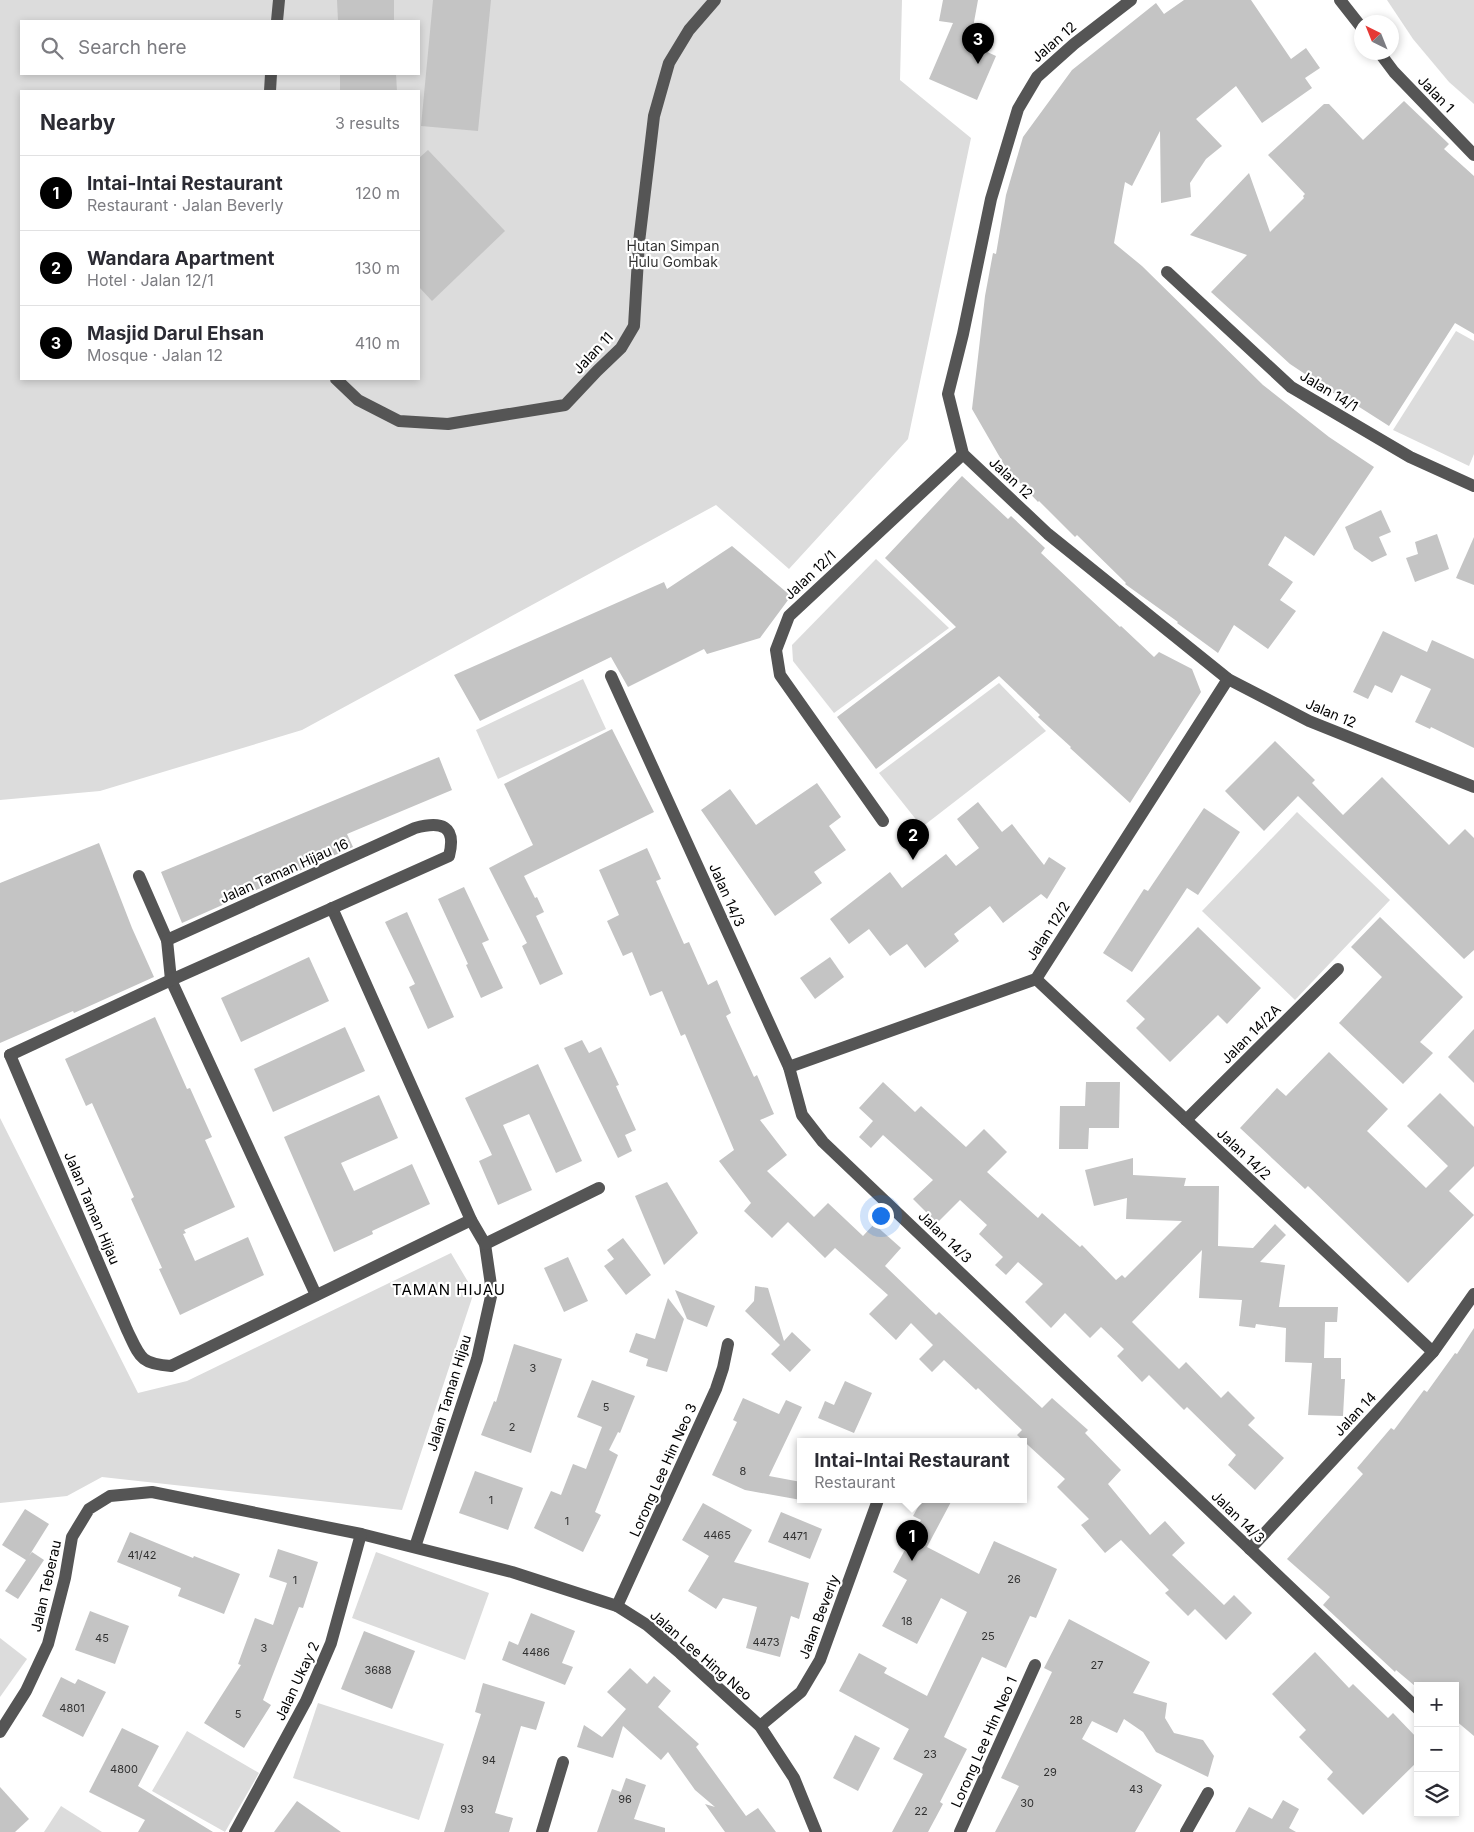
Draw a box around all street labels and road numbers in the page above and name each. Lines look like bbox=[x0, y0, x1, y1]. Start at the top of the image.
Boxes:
street label: Jalan 12 bbox=[1028, 18, 1079, 66]
street label: Jalan 1 bbox=[1415, 72, 1458, 116]
street label: Jalan 11 bbox=[569, 328, 616, 377]
street label: Jalan 14/1 bbox=[1297, 367, 1361, 415]
street label: Jalan 12 bbox=[986, 453, 1037, 502]
street label: Jalan 12/1 bbox=[780, 546, 839, 603]
street label: Jalan 12 bbox=[1303, 694, 1359, 731]
street label: Jalan Taman Hijau 16 bbox=[217, 834, 351, 907]
street label: Jalan 14/3 bbox=[706, 860, 749, 929]
street label: Jalan 12/2 bbox=[1022, 898, 1073, 964]
street label: Jalan 14/2A bbox=[1217, 1000, 1284, 1067]
street label: Jalan 14/2 bbox=[1214, 1124, 1275, 1183]
street label: Jalan Taman Hijau bbox=[61, 1149, 124, 1267]
street label: Jalan 14/3 bbox=[915, 1207, 976, 1266]
street label: Jalan Taman Hijau bbox=[423, 1333, 474, 1453]
street label: Jalan 14 bbox=[1330, 1388, 1379, 1439]
street label: Lorong Lee Hin Neo 3 bbox=[625, 1400, 700, 1539]
street label: Jalan 14/3 bbox=[1208, 1487, 1269, 1546]
street label: Jalan Teberau bbox=[27, 1538, 64, 1633]
street label: Jalan Beverly bbox=[795, 1572, 842, 1661]
street label: Jalan Lee Hing Neo bbox=[647, 1606, 756, 1703]
street label: Jalan Ukay 2 bbox=[271, 1638, 322, 1723]
street label: Lorong Lee Hin Neo 1 bbox=[947, 1674, 1020, 1810]

